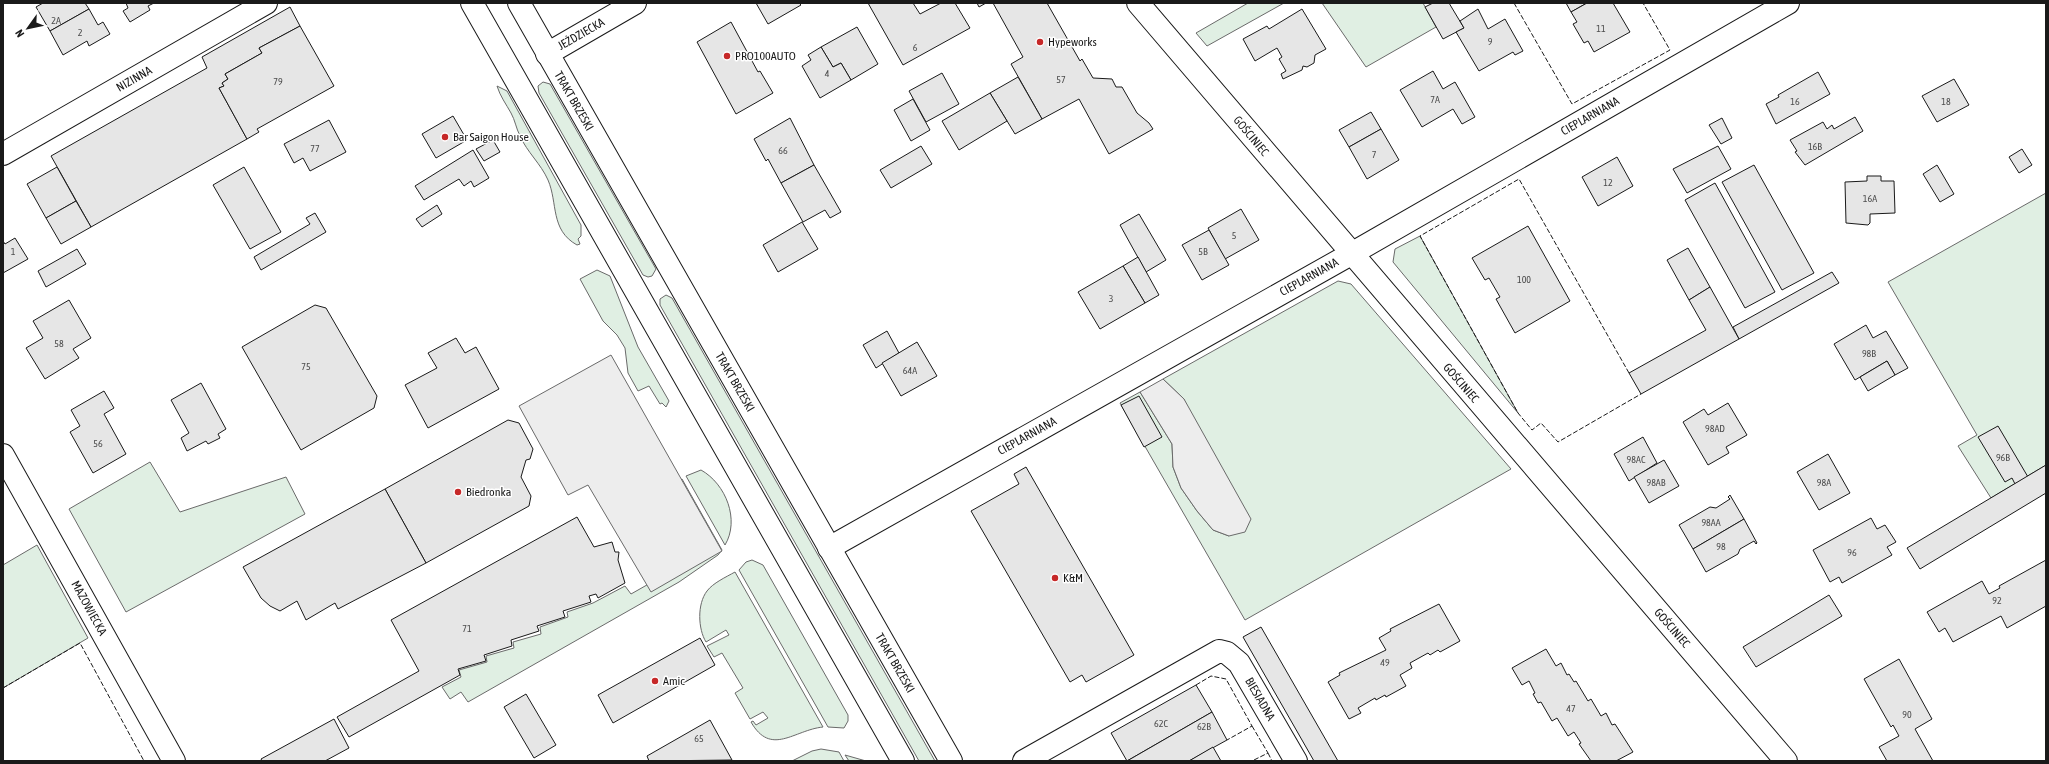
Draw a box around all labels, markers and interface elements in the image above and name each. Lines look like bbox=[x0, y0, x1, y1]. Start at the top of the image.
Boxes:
north arrow bbox=[8, 8, 48, 48]
house number: 2A bbox=[51, 15, 61, 26]
street label: JEŹDZIECKA bbox=[555, 15, 607, 53]
house number: 11 bbox=[1596, 23, 1606, 34]
text: N bbox=[13, 27, 26, 39]
house number: 2 bbox=[78, 27, 83, 38]
place label: Hypeworks bbox=[1048, 35, 1097, 49]
house number: 9 bbox=[1488, 36, 1493, 47]
marker: Hypeworks bbox=[1035, 37, 1045, 47]
house number: 6 bbox=[913, 42, 918, 53]
place label: PRO100AUTO bbox=[735, 49, 796, 63]
marker: PRO100AUTO bbox=[722, 51, 732, 61]
street label: NIZINNA bbox=[114, 63, 154, 95]
house number: 4 bbox=[825, 68, 830, 79]
street label: TRAKT BRZESKI bbox=[551, 69, 597, 133]
house number: 57 bbox=[1056, 74, 1066, 85]
house number: 79 bbox=[273, 76, 283, 87]
house number: 7A bbox=[1430, 94, 1440, 105]
street label: CIEPLARNIANA bbox=[1558, 94, 1622, 138]
house number: 16 bbox=[1790, 96, 1800, 107]
house number: 18 bbox=[1941, 96, 1951, 107]
street label: GOŚCINIEC bbox=[1230, 113, 1272, 159]
place label: Bar Saigon House bbox=[453, 130, 529, 144]
marker: Bar Saigon House bbox=[440, 132, 450, 142]
house number: 16B bbox=[1808, 141, 1822, 152]
house number: 77 bbox=[310, 143, 320, 154]
house number: 66 bbox=[778, 145, 788, 156]
house number: 7 bbox=[1372, 149, 1377, 160]
house number: 12 bbox=[1603, 177, 1613, 188]
house number: 16A bbox=[1863, 193, 1877, 204]
house number: 5 bbox=[1232, 230, 1237, 241]
house number: 1 bbox=[11, 246, 16, 257]
house number: 5B bbox=[1198, 246, 1208, 257]
street label: CIEPLARNIANA bbox=[1277, 255, 1341, 299]
house number: 100 bbox=[1517, 274, 1531, 285]
house number: 3 bbox=[1109, 293, 1114, 304]
house number: 58 bbox=[54, 338, 64, 349]
house number: 98B bbox=[1862, 348, 1876, 359]
street label: TRAKT BRZESKI bbox=[712, 350, 758, 414]
street label: GOŚCINIEC bbox=[1440, 360, 1482, 406]
house number: 75 bbox=[301, 361, 311, 372]
house number: 64A bbox=[903, 365, 917, 376]
street label: CIEPLARNIANA bbox=[995, 414, 1059, 458]
house number: 98AD bbox=[1705, 423, 1725, 434]
house number: 56 bbox=[93, 438, 103, 449]
house number: 96B bbox=[1996, 452, 2010, 463]
house number: 98AC bbox=[1627, 454, 1646, 465]
house number: 98AB bbox=[1646, 477, 1666, 488]
house number: 98A bbox=[1817, 477, 1831, 488]
place label: Biedronka bbox=[466, 485, 511, 499]
marker: Biedronka bbox=[453, 487, 463, 497]
house number: 98AA bbox=[1701, 517, 1721, 528]
house number: 98 bbox=[1716, 541, 1726, 552]
house number: 96 bbox=[1847, 547, 1857, 558]
place label: K&M bbox=[1063, 571, 1083, 585]
marker: K&M bbox=[1050, 573, 1060, 583]
street label: MAZOWIECKA bbox=[68, 578, 110, 638]
house number: 92 bbox=[1992, 595, 2002, 606]
street label: GOŚCINIEC bbox=[1651, 605, 1693, 651]
house number: 71 bbox=[462, 623, 472, 634]
street label: TRAKT BRZESKI bbox=[872, 631, 918, 695]
house number: 49 bbox=[1380, 657, 1390, 668]
place label: Amic bbox=[663, 674, 685, 688]
street label: BIESIADNA bbox=[1242, 675, 1278, 723]
marker: Amic bbox=[650, 676, 660, 686]
house number: 47 bbox=[1566, 703, 1576, 714]
house number: 90 bbox=[1902, 709, 1912, 720]
house number: 62C bbox=[1154, 718, 1168, 729]
house number: 62B bbox=[1197, 721, 1211, 732]
house number: 65 bbox=[694, 733, 704, 744]

